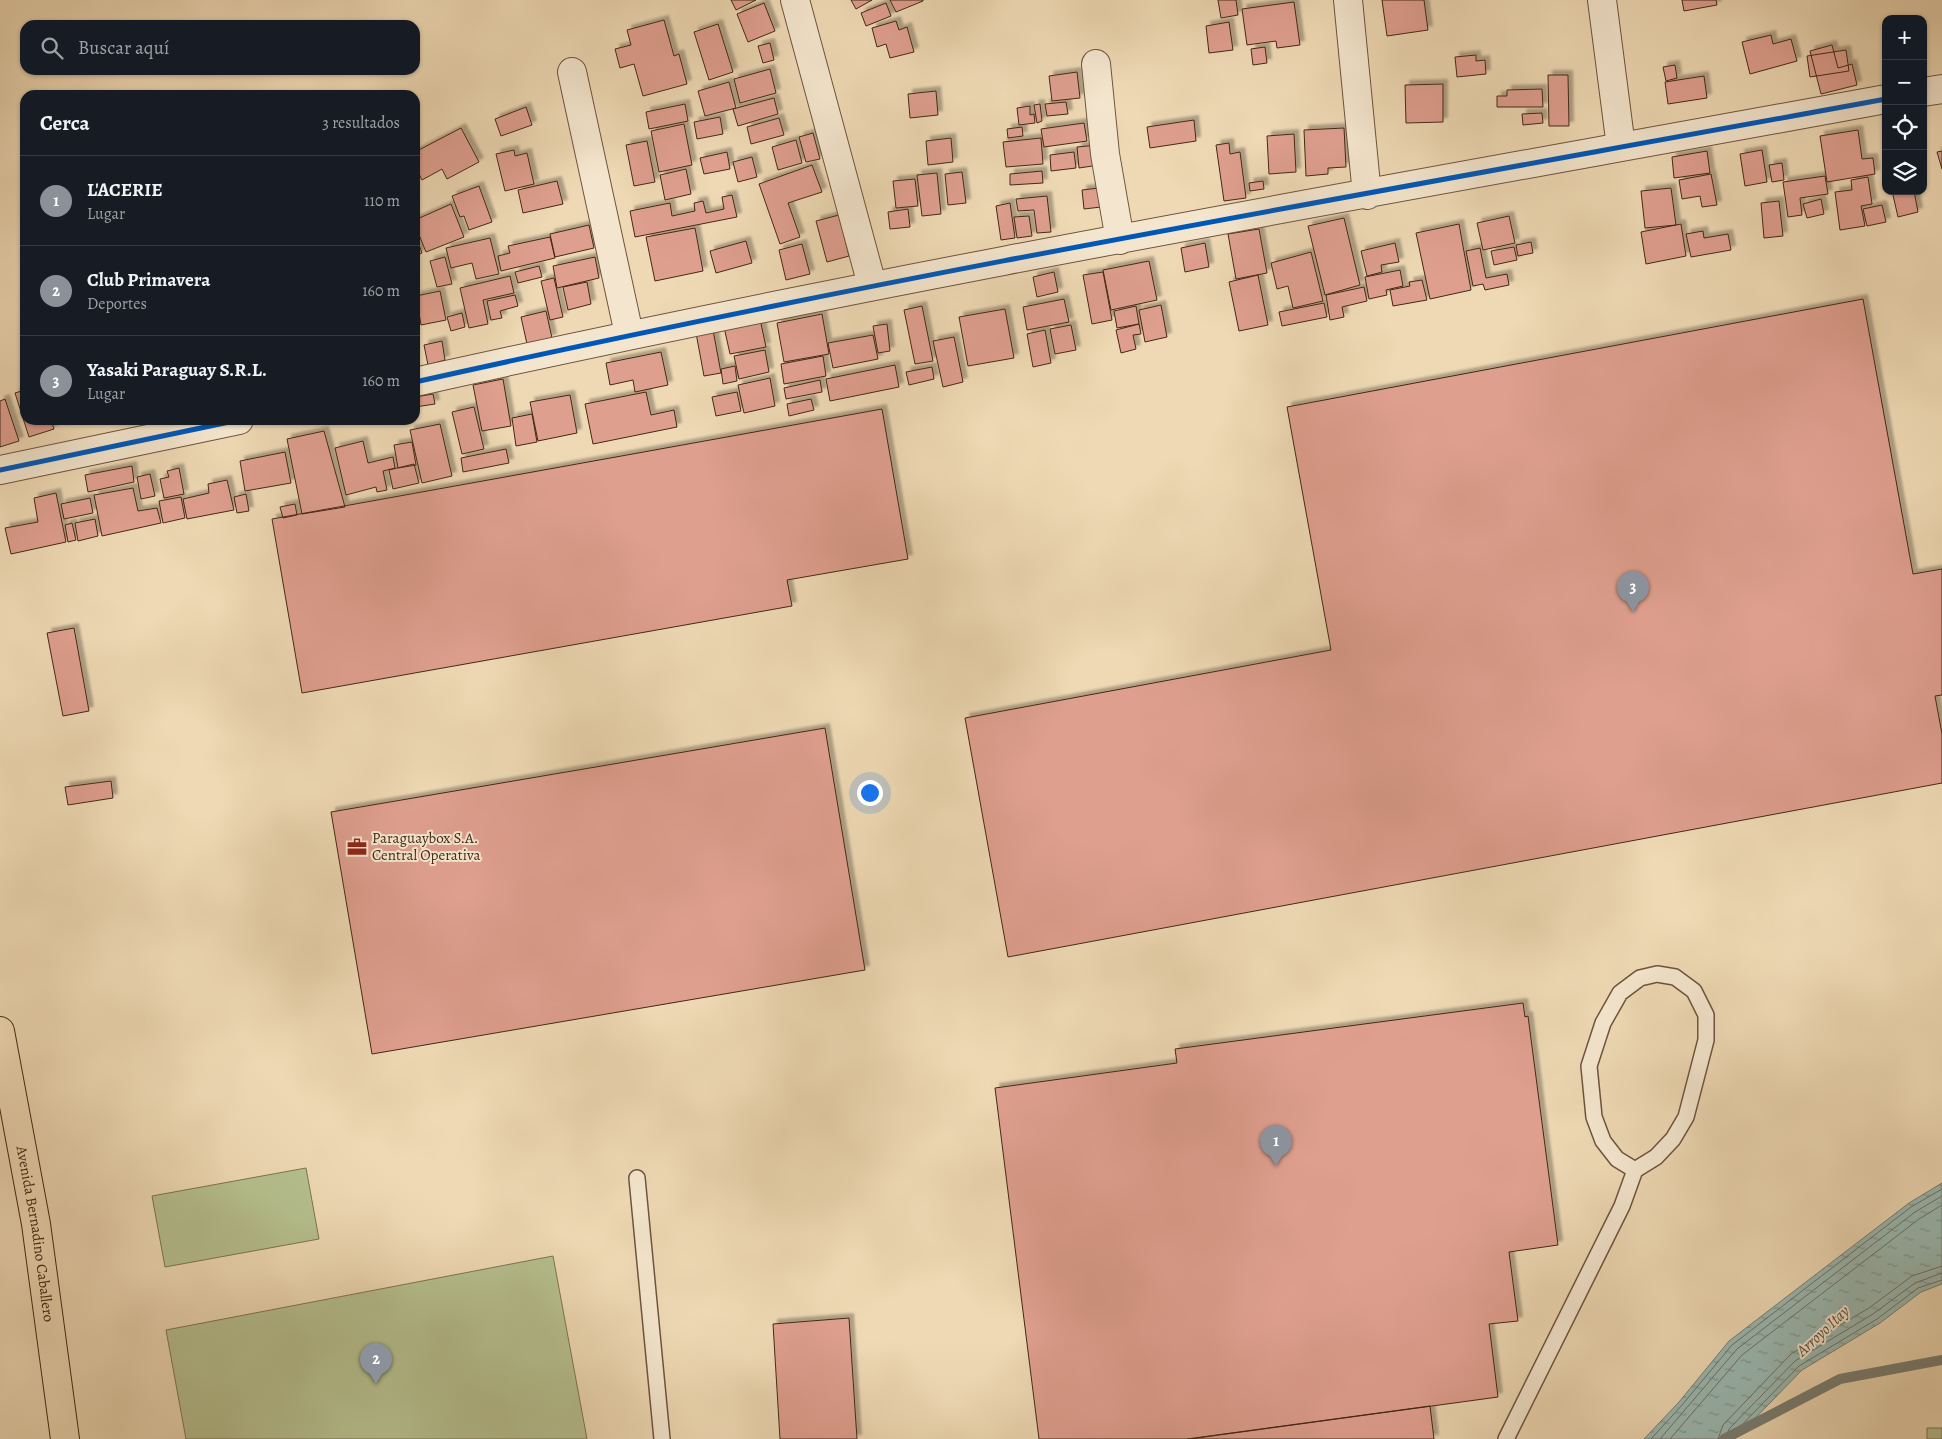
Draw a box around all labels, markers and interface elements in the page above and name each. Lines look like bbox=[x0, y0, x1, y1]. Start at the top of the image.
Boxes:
map controls bbox=[1882, 15, 1927, 195]
button: + bbox=[1882, 15, 1927, 60]
search box bbox=[20, 20, 420, 75]
icon: search bbox=[38, 34, 66, 62]
text: Buscar aquí bbox=[78, 35, 169, 61]
button: − bbox=[1882, 60, 1927, 105]
button: locate bbox=[1882, 105, 1927, 150]
text: Cerca bbox=[40, 109, 90, 137]
text: 3 resultados bbox=[322, 112, 400, 134]
button: layers bbox=[1882, 150, 1927, 195]
text: L'ACERIE bbox=[87, 177, 163, 203]
text: 1 bbox=[53, 190, 59, 212]
text: 110 m bbox=[364, 190, 400, 212]
text: Lugar bbox=[87, 203, 125, 225]
text: Club Primavera bbox=[87, 267, 211, 293]
text: 2 bbox=[52, 280, 60, 302]
text: 160 m bbox=[362, 280, 400, 302]
text: Deportes bbox=[87, 293, 147, 315]
text: Yasaki Paraguay S.R.L. bbox=[87, 357, 267, 383]
text: 3 bbox=[53, 370, 59, 392]
text: 160 m bbox=[362, 370, 400, 392]
text: Lugar bbox=[87, 383, 125, 405]
pin: 3 bbox=[1617, 571, 1649, 612]
your location bbox=[857, 780, 883, 806]
place label: Paraguaybox S.A. Central Operativa bbox=[372, 828, 480, 865]
office icon: Paraguaybox S.A. Central Operativa bbox=[346, 836, 368, 858]
pin: 1 bbox=[1260, 1125, 1292, 1166]
street label: Avenida Bernadino Caballero bbox=[11, 1143, 59, 1323]
water label: Arroyo Itay bbox=[1791, 1301, 1855, 1362]
pin: 2 bbox=[360, 1343, 392, 1384]

